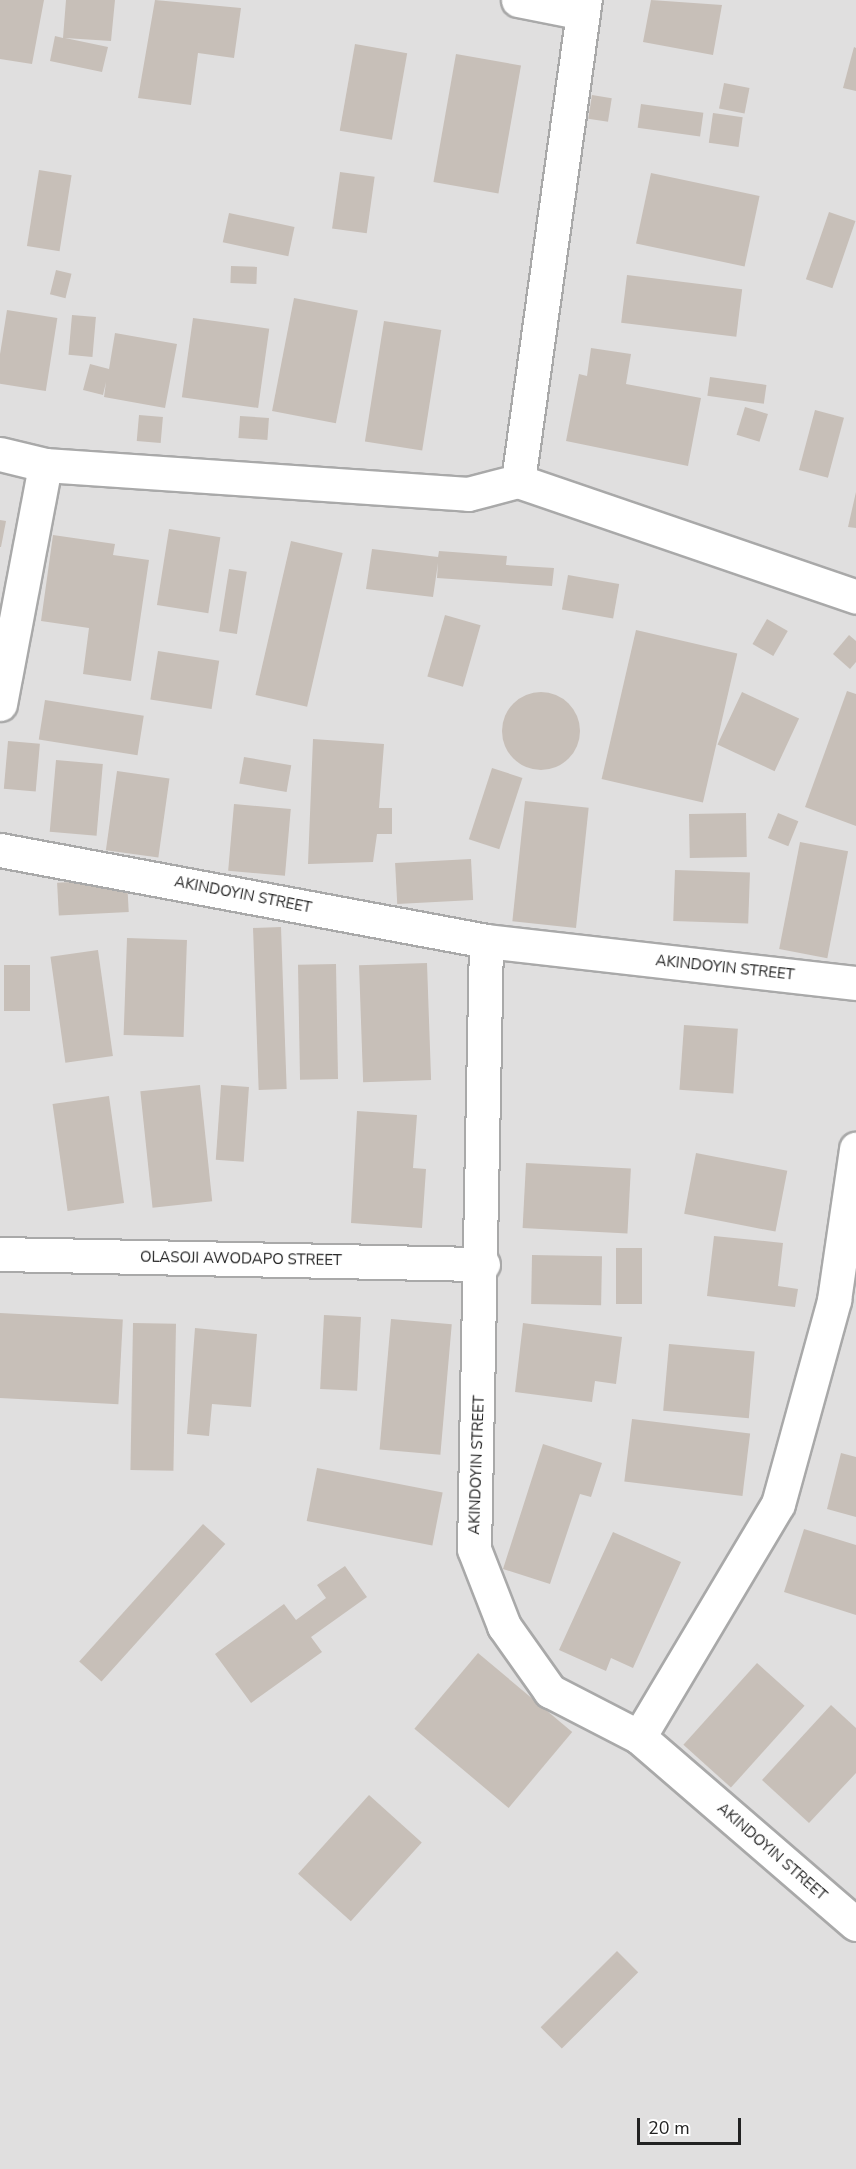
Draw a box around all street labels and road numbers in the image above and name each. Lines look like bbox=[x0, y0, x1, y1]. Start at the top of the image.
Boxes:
street label: AKINDOYIN STREET bbox=[173, 873, 313, 917]
street label: AKINDOYIN STREET bbox=[655, 952, 795, 984]
street label: OLASOJI AWODAPO STREET bbox=[140, 1248, 342, 1270]
street label: AKINDOYIN STREET bbox=[466, 1395, 488, 1535]
street label: AKINDOYIN STREET bbox=[713, 1799, 831, 1905]

